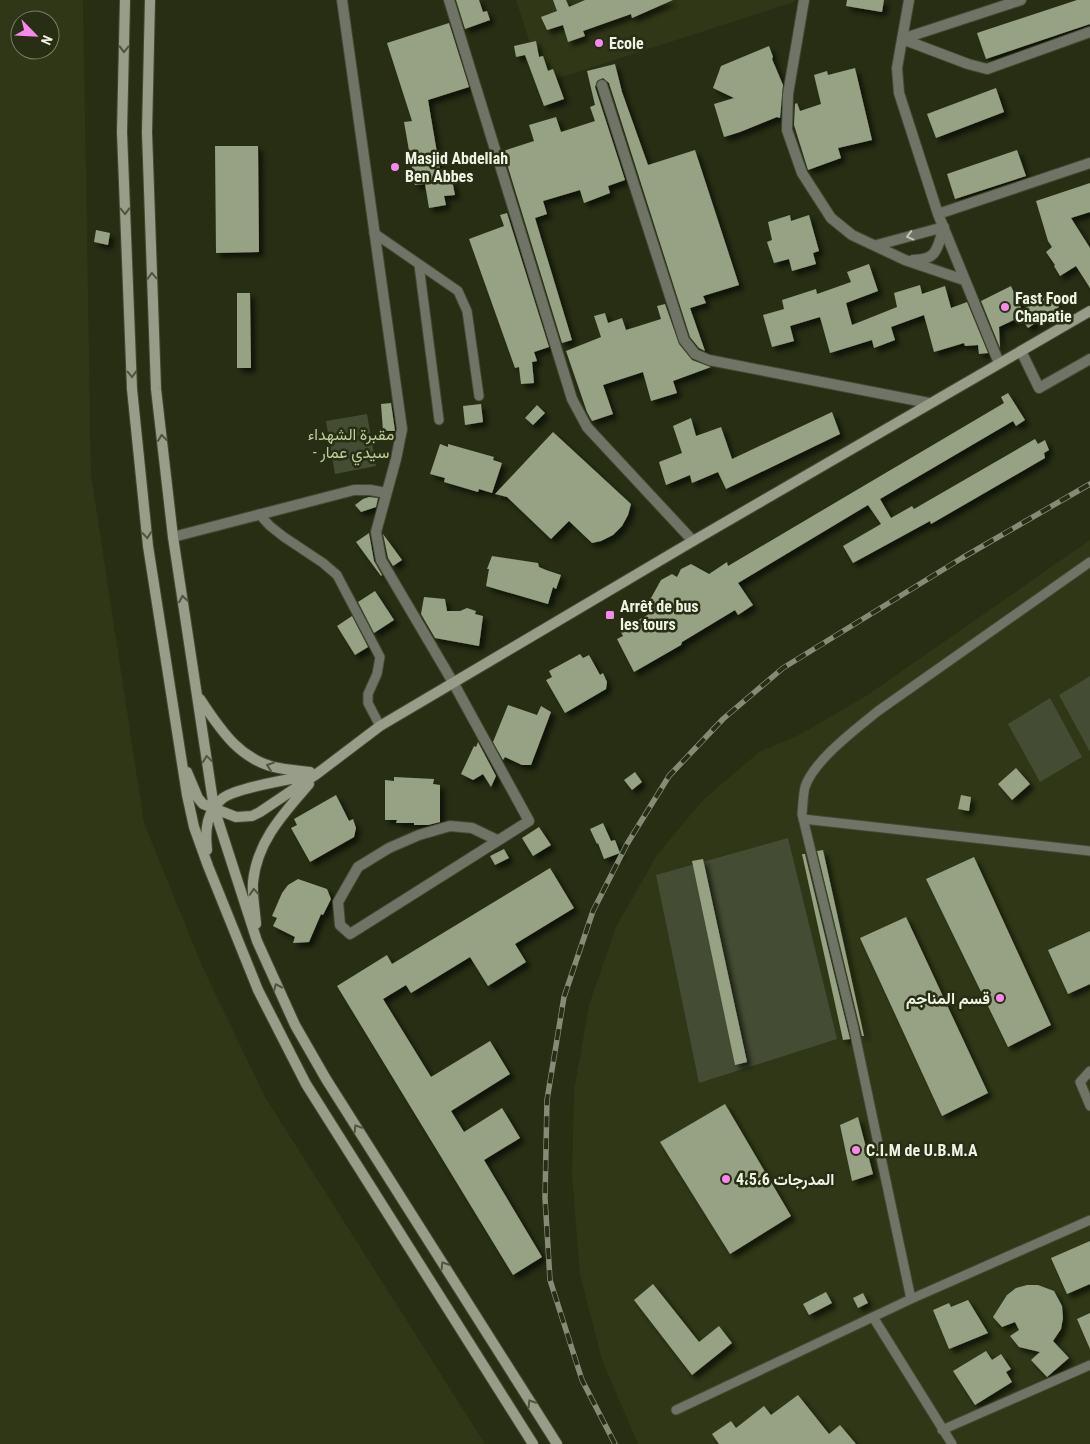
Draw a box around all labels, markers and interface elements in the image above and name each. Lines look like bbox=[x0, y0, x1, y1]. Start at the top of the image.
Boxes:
north arrow bbox=[10, 10, 60, 60]
text: N bbox=[38, 33, 56, 47]
place label: Ecole bbox=[609, 34, 644, 53]
marker: Ecole bbox=[593, 37, 605, 49]
one-way arrow bbox=[119, 45, 129, 53]
place label: Masjid Abdellah Ben Abbes bbox=[405, 149, 508, 186]
marker: Masjid Abdellah Ben Abbes bbox=[389, 161, 401, 173]
one-way arrow bbox=[120, 207, 131, 215]
one-way arrow bbox=[907, 231, 915, 241]
one-way arrow bbox=[147, 271, 157, 279]
place label: Fast Food Chapatie bbox=[1015, 289, 1077, 326]
marker: Fast Food Chapatie bbox=[999, 301, 1011, 313]
one-way arrow bbox=[126, 370, 137, 378]
park label: مقبرة الشهداء - سيدي عمار bbox=[308, 425, 394, 466]
one-way arrow bbox=[157, 433, 168, 441]
one-way arrow bbox=[141, 532, 152, 540]
one-way arrow bbox=[178, 594, 188, 603]
place label: Arrêt de bus les tours bbox=[620, 597, 699, 634]
marker: Arrêt de bus les tours bbox=[604, 609, 616, 621]
one-way arrow bbox=[203, 755, 213, 764]
one-way arrow bbox=[267, 761, 275, 771]
one-way arrow bbox=[248, 888, 259, 896]
one-way arrow bbox=[273, 983, 284, 992]
place label: قسم المناجم bbox=[906, 989, 990, 1009]
marker: قسم المناجم bbox=[994, 992, 1006, 1004]
one-way arrow bbox=[354, 1125, 363, 1134]
place label: C.I.M de U.B.M.A bbox=[866, 1141, 978, 1160]
marker: C.I.M de U.B.M.A bbox=[850, 1144, 862, 1156]
place label: المدرجات 4،5،6 bbox=[736, 1170, 834, 1190]
marker: المدرجات 4،5،6 bbox=[720, 1173, 732, 1185]
one-way arrow bbox=[440, 1262, 450, 1271]
one-way arrow bbox=[527, 1399, 537, 1408]

